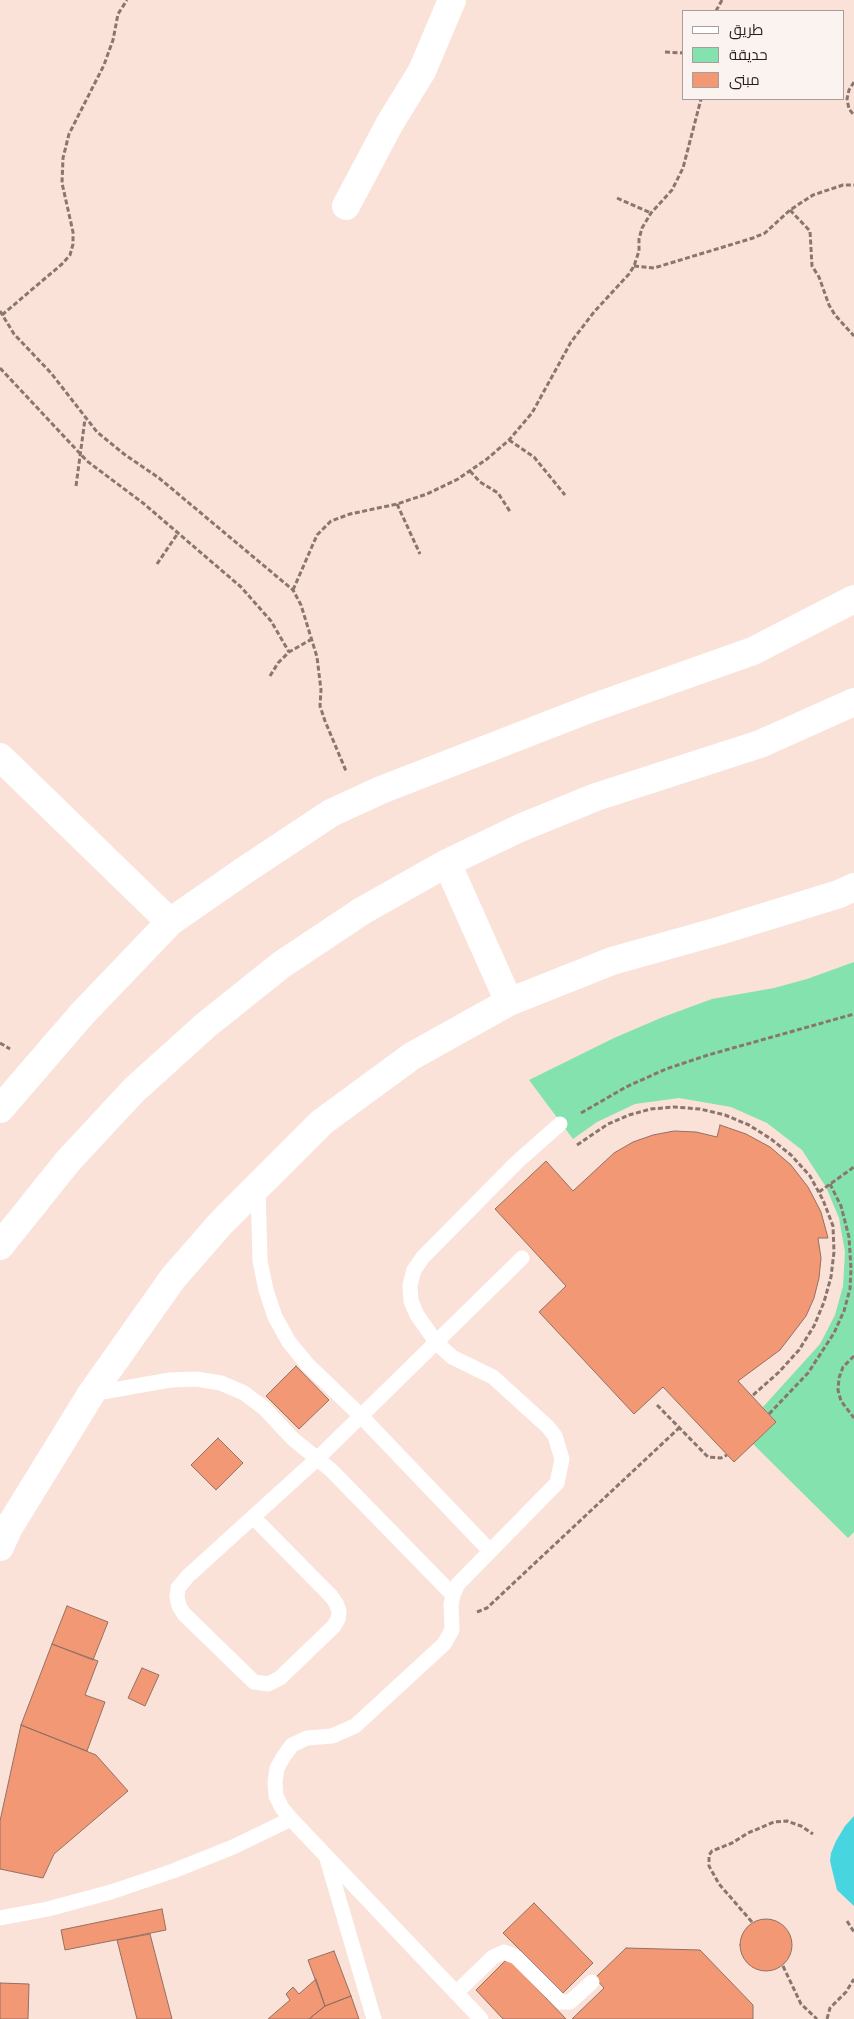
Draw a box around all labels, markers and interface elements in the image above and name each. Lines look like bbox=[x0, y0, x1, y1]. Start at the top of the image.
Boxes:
legend bbox=[682, 10, 844, 100]
text: طريق bbox=[729, 20, 763, 39]
text: حديقة bbox=[729, 45, 768, 64]
text: مبنى bbox=[729, 70, 760, 89]

